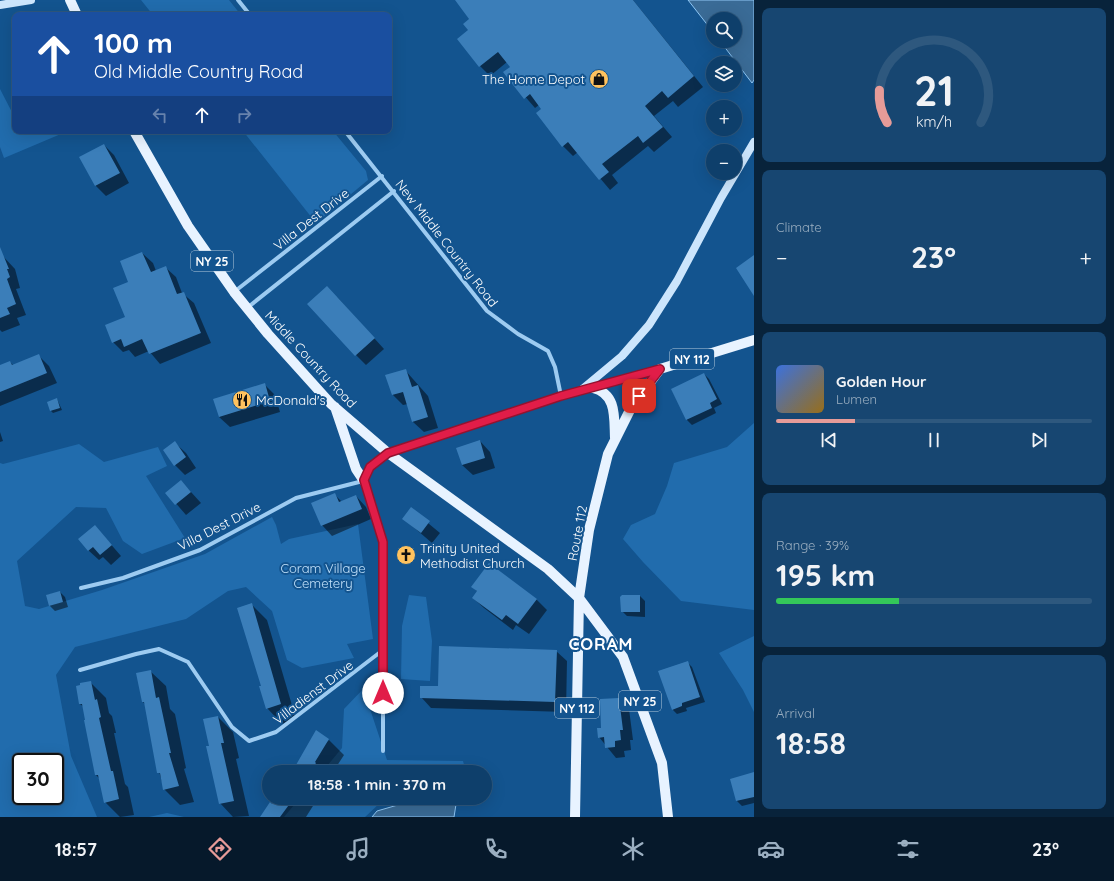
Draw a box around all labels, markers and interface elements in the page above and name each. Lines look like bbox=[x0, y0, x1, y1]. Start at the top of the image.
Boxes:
map controls bbox=[706, 12, 742, 180]
button: search bbox=[706, 12, 742, 48]
text: 100 m bbox=[94, 25, 173, 60]
icon: ahead bbox=[28, 28, 80, 80]
button: layers bbox=[706, 56, 742, 92]
text: Old Middle Country Road bbox=[94, 60, 303, 83]
text: 21 bbox=[914, 64, 954, 116]
shop icon: The Home Depot bbox=[588, 68, 610, 90]
place label: The Home Depot bbox=[482, 71, 585, 87]
button: + bbox=[706, 100, 742, 136]
icon: left bbox=[149, 104, 171, 126]
icon: ahead bbox=[191, 104, 213, 126]
icon: right bbox=[233, 104, 255, 126]
text: km/h bbox=[916, 112, 952, 130]
button: − bbox=[706, 144, 742, 180]
street label: New Middle Country Road bbox=[392, 176, 502, 310]
street label: Villa Dest Drive bbox=[270, 185, 352, 253]
text: Climate bbox=[776, 219, 822, 235]
text: 23° bbox=[911, 238, 956, 276]
text: − bbox=[776, 244, 787, 272]
text: + bbox=[1080, 244, 1092, 272]
road number: NY 25 bbox=[191, 251, 233, 271]
street label: Middle Country Road bbox=[262, 307, 360, 411]
road number: NY 112 bbox=[670, 349, 714, 369]
text: Golden Hour bbox=[836, 372, 927, 391]
pin bbox=[622, 379, 656, 413]
icon: arrive bbox=[628, 385, 650, 407]
restaurant icon: McDonald's bbox=[231, 389, 253, 411]
text: Lumen bbox=[836, 391, 877, 407]
place label: McDonald's bbox=[256, 392, 326, 408]
icon: previous bbox=[818, 429, 840, 451]
icon: pause bbox=[923, 429, 945, 451]
icon: next bbox=[1028, 429, 1050, 451]
street label: Villa Dest Drive bbox=[175, 498, 263, 554]
street label: Route 112 bbox=[564, 504, 590, 562]
text: Range · 39% bbox=[776, 537, 849, 553]
place label: Trinity United Methodist Church bbox=[420, 540, 525, 571]
church icon: Trinity United Methodist Church bbox=[395, 544, 417, 566]
text: 195 km bbox=[776, 556, 875, 594]
park label: Coram Village Cemetery bbox=[281, 560, 365, 591]
district label: CORAM bbox=[568, 633, 634, 654]
street label: Villadienst Drive bbox=[270, 657, 356, 727]
position arrow bbox=[362, 672, 404, 714]
road number: NY 25 bbox=[619, 691, 661, 711]
road number: NY 112 bbox=[555, 698, 599, 718]
text: Arrival bbox=[776, 705, 815, 721]
text: 18:58 bbox=[776, 724, 846, 762]
speed limit sign: 30 bbox=[12, 753, 64, 805]
text: 18:58 · 1 min · 370 m bbox=[308, 775, 446, 794]
icon: directions bbox=[206, 835, 234, 863]
icon: music bbox=[344, 835, 372, 863]
icon: phone bbox=[482, 835, 510, 863]
icon: climate bbox=[619, 835, 647, 863]
icon: car bbox=[757, 835, 785, 863]
icon: filters bbox=[894, 835, 922, 863]
text: 18:57 bbox=[55, 838, 97, 861]
text: 23° bbox=[1032, 838, 1059, 861]

